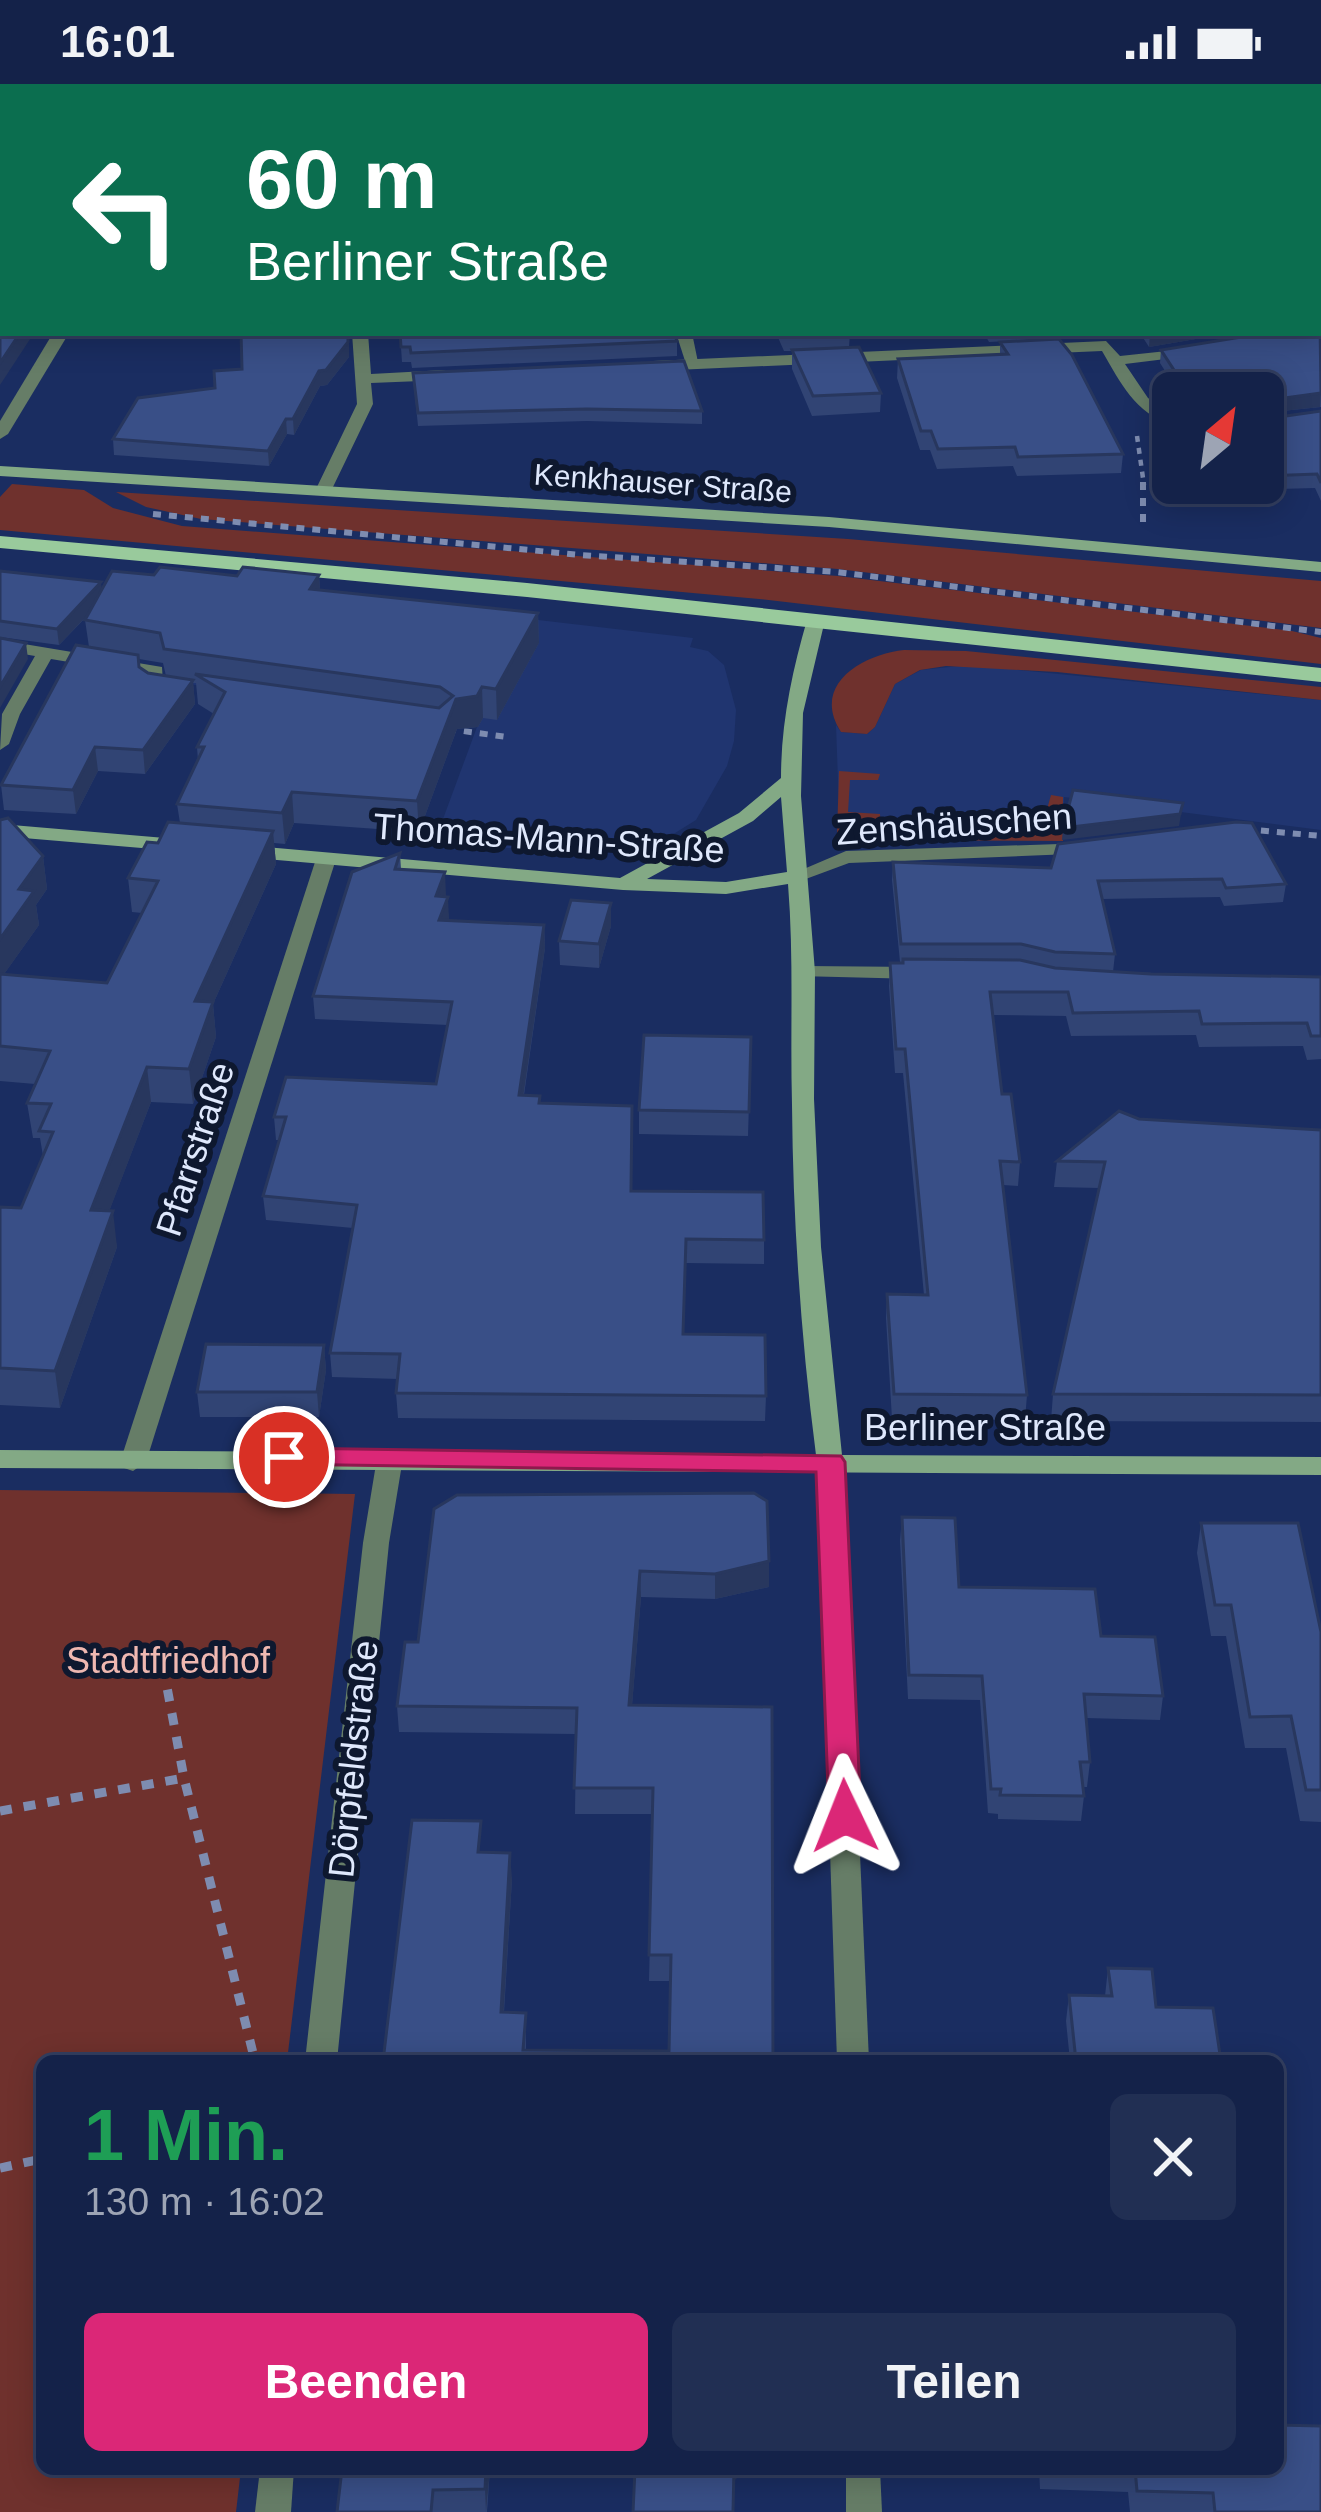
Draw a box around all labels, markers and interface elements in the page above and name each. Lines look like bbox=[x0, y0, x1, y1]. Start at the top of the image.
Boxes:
text: 16:01 bbox=[60, 16, 175, 67]
icon: left bbox=[48, 132, 204, 288]
text: 60 m bbox=[246, 132, 437, 226]
text: Berliner Straße bbox=[246, 231, 609, 291]
north arrow bbox=[1152, 372, 1284, 504]
map controls bbox=[1152, 372, 1284, 504]
street label: Kenkhauser Straße bbox=[533, 458, 793, 508]
street label: Zenshäuschen bbox=[835, 795, 1073, 853]
street label: Thomas-Mann-Straße bbox=[372, 805, 726, 871]
street label: Pfarrstraße bbox=[148, 1057, 242, 1241]
pin bbox=[233, 1406, 335, 1508]
street label: Berliner Straße bbox=[864, 1407, 1106, 1448]
icon: arrive bbox=[251, 1424, 317, 1490]
street label: Dörpfeldstraße bbox=[320, 1638, 386, 1880]
park label: Stadtfriedhof bbox=[66, 1640, 271, 1681]
position arrow bbox=[782, 1753, 908, 1879]
button: close bbox=[1110, 2094, 1236, 2220]
text: 1 Min. bbox=[84, 2095, 288, 2175]
text: 130 m · 16:02 bbox=[84, 2180, 325, 2223]
button: Beenden bbox=[84, 2313, 648, 2451]
button: Teilen bbox=[672, 2313, 1236, 2451]

